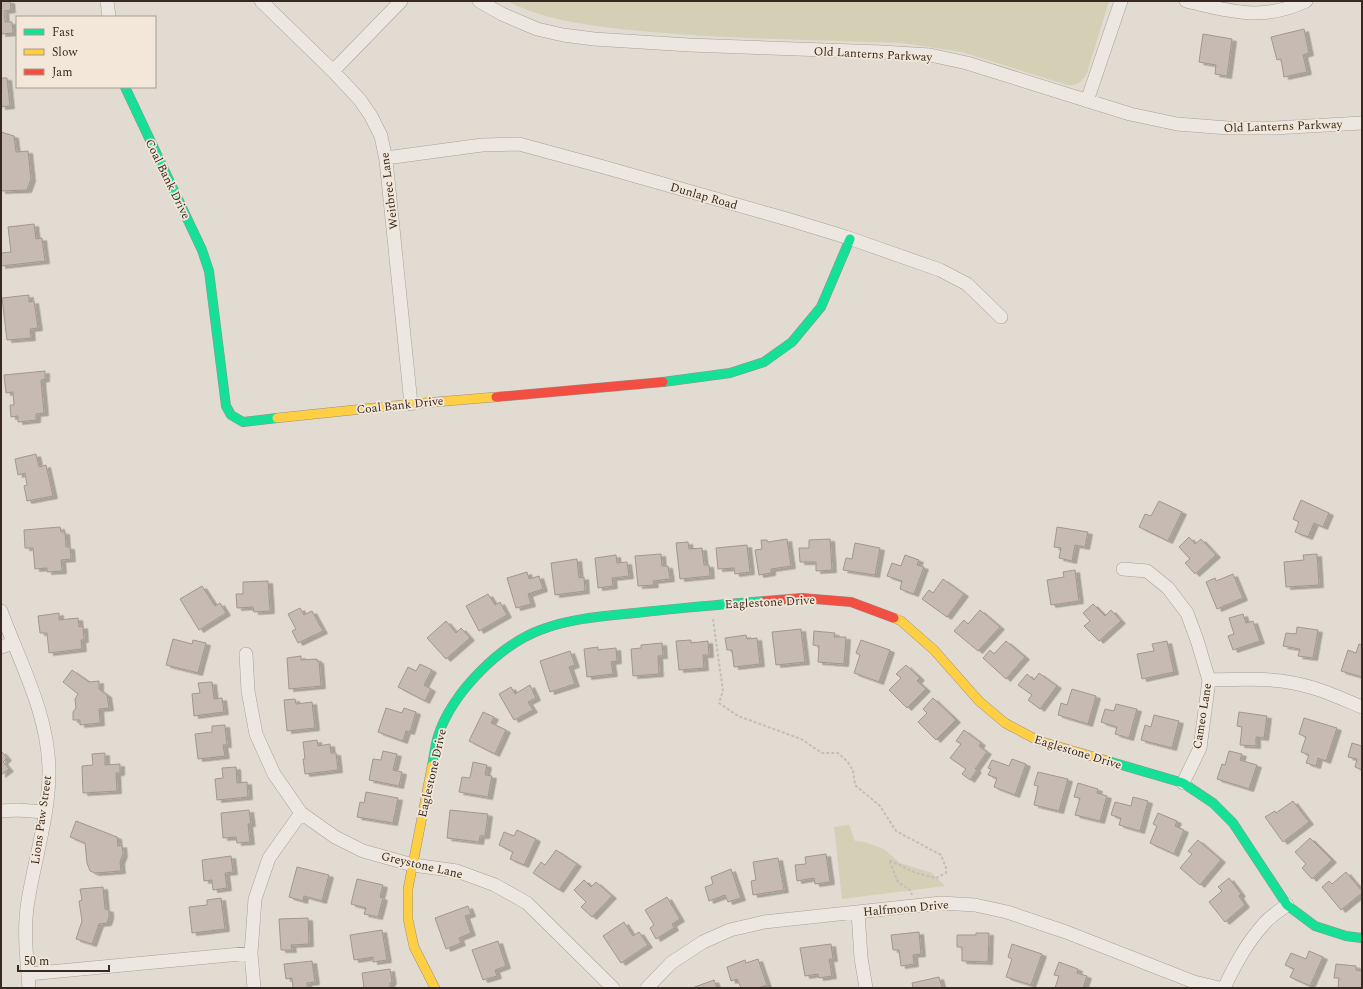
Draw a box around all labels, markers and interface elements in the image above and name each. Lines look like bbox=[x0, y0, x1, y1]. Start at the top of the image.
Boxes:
legend bbox=[16, 16, 156, 88]
text: Fast bbox=[52, 23, 74, 42]
street label: Old Lanterns Parkway bbox=[813, 42, 934, 67]
text: Slow bbox=[52, 43, 78, 62]
text: Jam bbox=[52, 63, 73, 82]
street label: Old Lanterns Parkway bbox=[1223, 115, 1344, 138]
street label: Coal Bank Drive bbox=[140, 136, 195, 223]
street label: Weitbrec Lane bbox=[375, 151, 404, 231]
street label: Dunlap Road bbox=[668, 178, 740, 215]
street label: Coal Bank Drive bbox=[356, 391, 445, 420]
street label: Eaglestone Drive bbox=[724, 591, 816, 614]
street label: Cameo Lane bbox=[1188, 682, 1217, 750]
street label: Eaglestone Drive bbox=[413, 727, 452, 819]
street label: Eaglestone Drive bbox=[1032, 730, 1124, 775]
street label: Lions Paw Street bbox=[26, 774, 57, 866]
street label: Greystone Lane bbox=[379, 847, 465, 884]
street label: Halfmoon Drive bbox=[862, 895, 950, 922]
scale bar bbox=[18, 947, 109, 973]
text: 50 m bbox=[24, 952, 49, 971]

